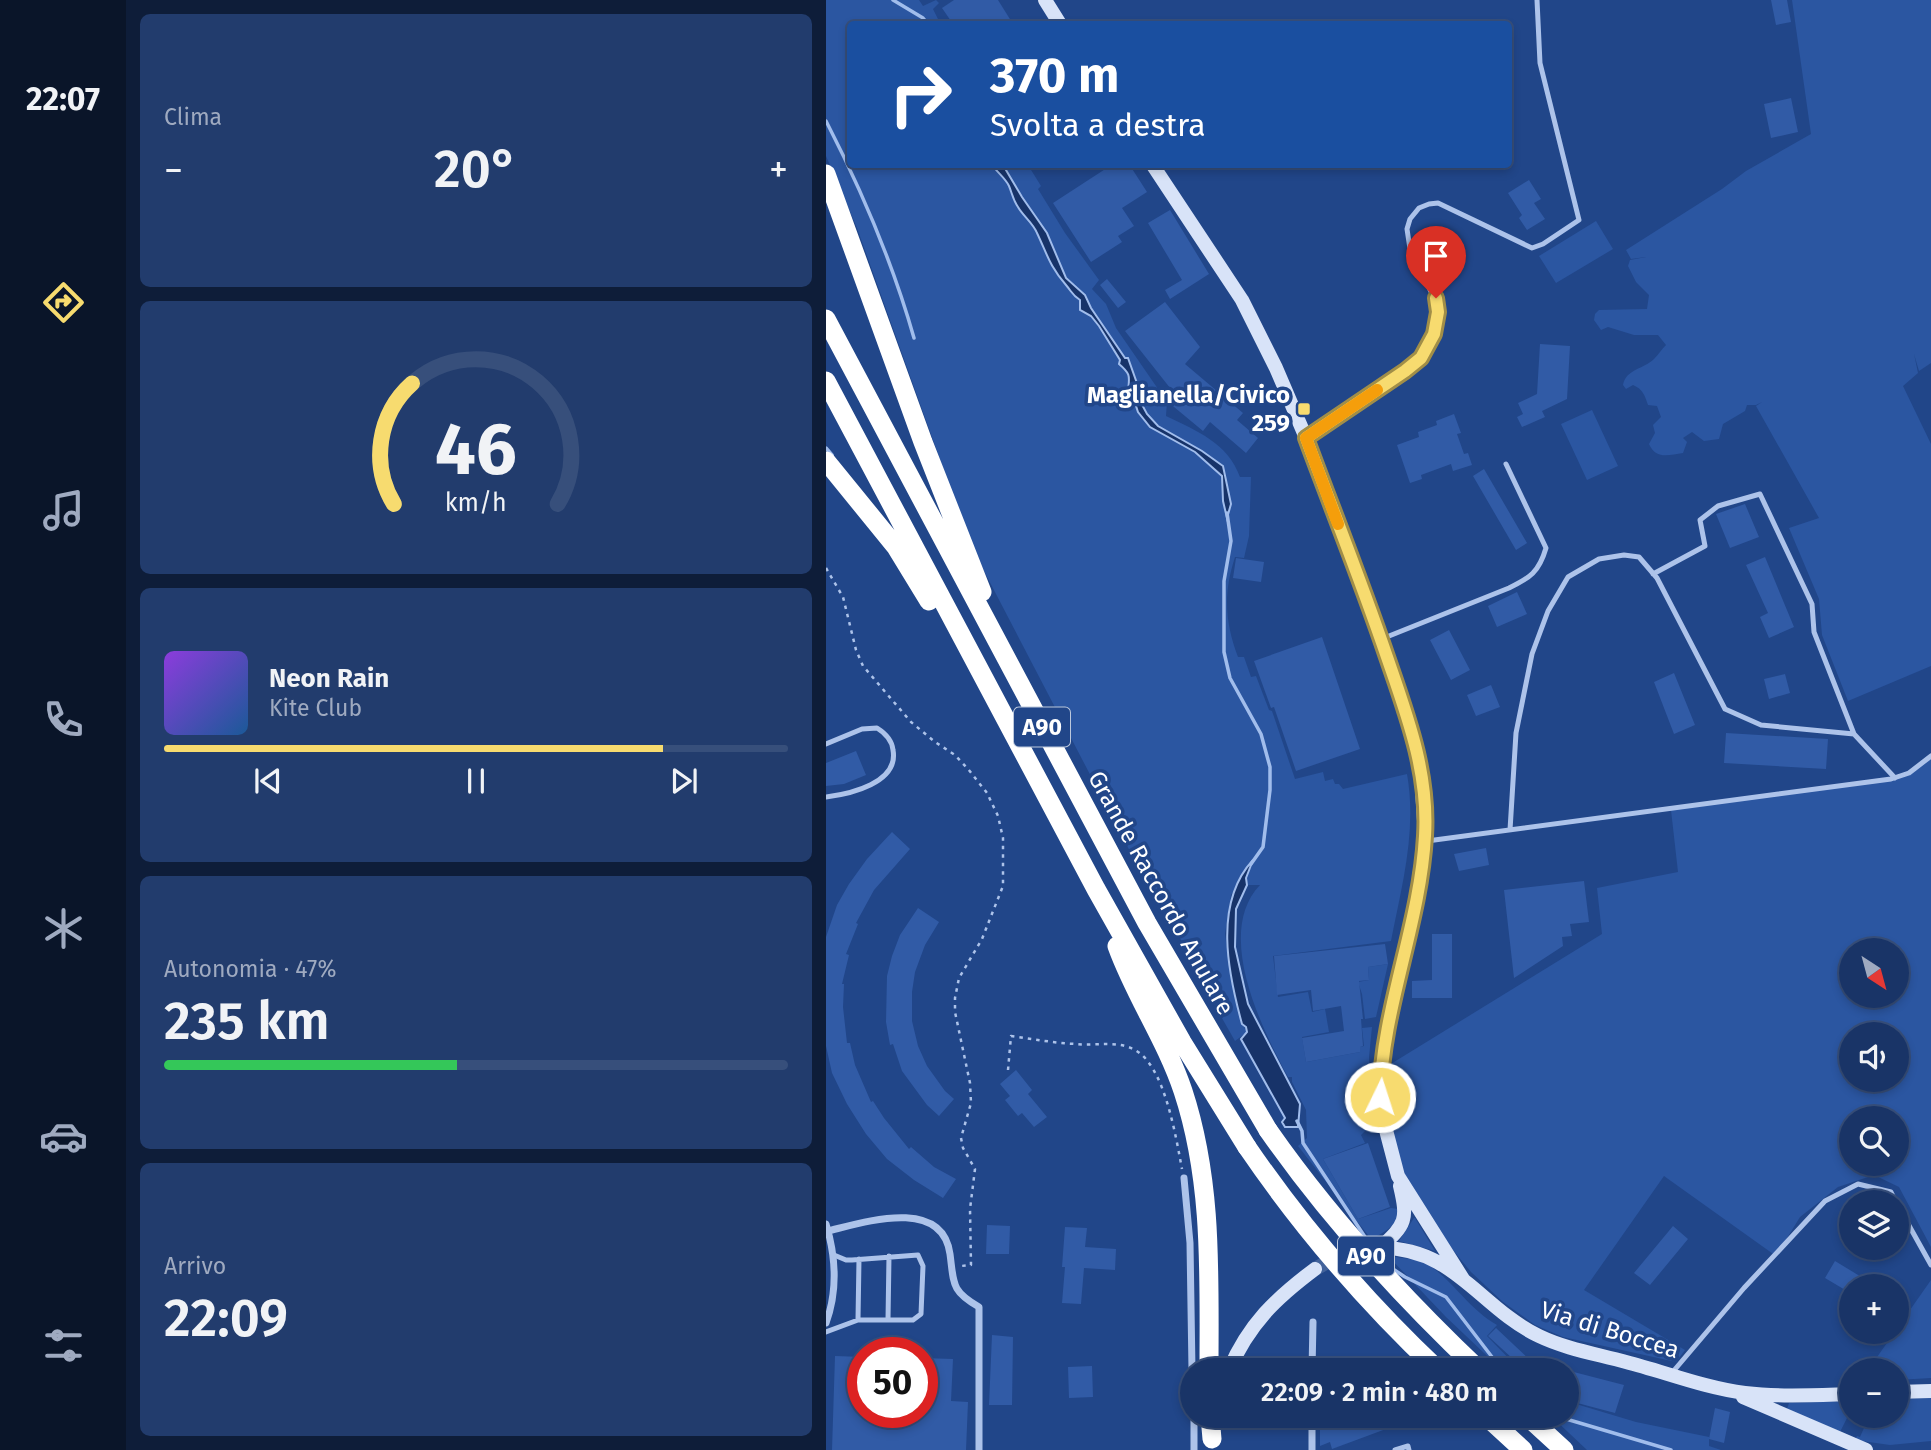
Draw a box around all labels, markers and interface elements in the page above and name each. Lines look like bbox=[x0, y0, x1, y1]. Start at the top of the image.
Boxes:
text: 370 m bbox=[990, 46, 1119, 105]
icon: right bbox=[875, 49, 966, 140]
text: 22:07 bbox=[26, 80, 100, 118]
text: Clima bbox=[164, 103, 222, 131]
text: Svolta a destra bbox=[990, 106, 1206, 144]
text: 20° bbox=[434, 138, 518, 201]
text: − bbox=[164, 147, 183, 193]
text: + bbox=[769, 147, 788, 193]
pin bbox=[1406, 226, 1466, 298]
icon: arrive bbox=[1417, 237, 1455, 275]
icon: directions bbox=[39, 278, 88, 327]
place label: Maglianella/Civico 259 bbox=[1087, 381, 1290, 437]
marker: Maglianella/Civico 259 bbox=[1296, 401, 1312, 417]
text: 46 bbox=[435, 406, 517, 493]
icon: music bbox=[39, 486, 88, 535]
text: km/h bbox=[445, 488, 507, 518]
text: Neon Rain bbox=[269, 663, 389, 694]
text: Kite Club bbox=[269, 694, 362, 722]
icon: phone bbox=[39, 695, 88, 744]
road number: A90 bbox=[1014, 708, 1070, 747]
icon: previous bbox=[249, 762, 287, 800]
icon: pause bbox=[457, 762, 495, 800]
icon: next bbox=[665, 762, 703, 800]
street label: Grande Raccordo Anulare bbox=[1082, 766, 1240, 1020]
icon: climate bbox=[39, 904, 88, 953]
north arrow bbox=[1839, 938, 1909, 1008]
map controls bbox=[1839, 938, 1909, 1428]
text: Autonomia · 47% bbox=[164, 955, 336, 983]
text: 235 km bbox=[164, 990, 330, 1053]
button: sound bbox=[1839, 1022, 1909, 1092]
position arrow bbox=[1343, 1060, 1417, 1134]
button: search bbox=[1839, 1106, 1909, 1176]
icon: car bbox=[39, 1112, 88, 1161]
button: layers bbox=[1839, 1190, 1909, 1260]
road number: A90 bbox=[1338, 1236, 1394, 1275]
text: Arrivo bbox=[164, 1252, 226, 1280]
button: + bbox=[1839, 1274, 1909, 1344]
text: 22:09 bbox=[164, 1287, 288, 1350]
street label: Via di Boccea bbox=[1537, 1296, 1683, 1364]
icon: filters bbox=[39, 1321, 88, 1370]
speed limit sign: 50 bbox=[847, 1337, 938, 1428]
button: − bbox=[1839, 1358, 1909, 1428]
text: 22:09 · 2 min · 480 m bbox=[1261, 1377, 1498, 1408]

